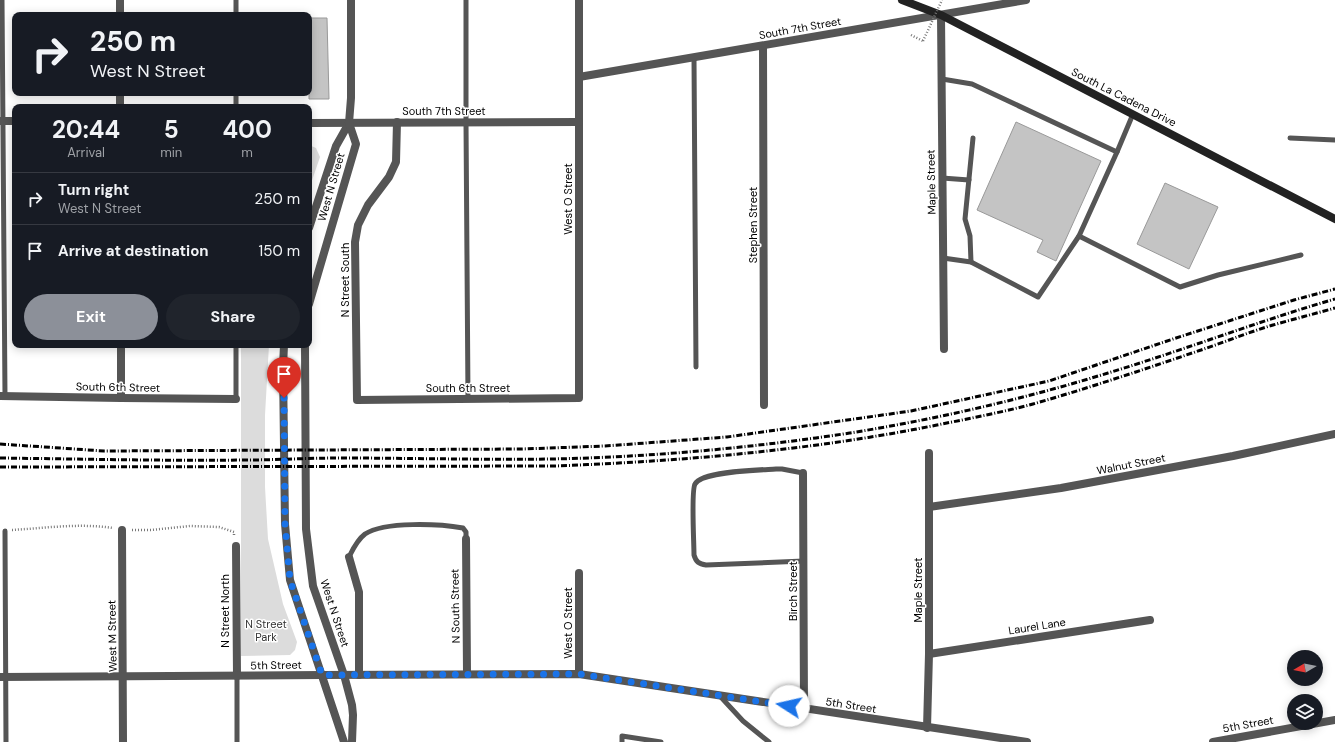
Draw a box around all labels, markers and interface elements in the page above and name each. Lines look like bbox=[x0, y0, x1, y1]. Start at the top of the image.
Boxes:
street label: South 7th Street bbox=[758, 14, 842, 42]
text: 250 m bbox=[90, 23, 176, 60]
icon: right bbox=[24, 28, 76, 80]
text: West N Street bbox=[90, 59, 205, 83]
street label: South La Cadena Drive bbox=[1069, 64, 1179, 130]
street label: South 7th Street bbox=[402, 104, 486, 118]
text: 20:44 bbox=[52, 114, 120, 145]
text: 5 bbox=[164, 114, 179, 145]
text: 400 bbox=[222, 114, 272, 145]
text: Arrival bbox=[67, 144, 105, 161]
text: min bbox=[160, 144, 182, 161]
text: m bbox=[241, 144, 253, 161]
street label: Maple Street bbox=[923, 149, 939, 215]
street label: West N Street bbox=[315, 151, 347, 223]
street label: West O Street bbox=[561, 163, 575, 235]
text: Turn right bbox=[58, 180, 129, 200]
street label: Stephen Street bbox=[746, 187, 760, 263]
icon: right bbox=[24, 188, 46, 210]
text: 250 m bbox=[255, 189, 300, 209]
text: West N Street bbox=[58, 200, 141, 217]
icon: arrive bbox=[24, 240, 46, 262]
text: Arrive at destination bbox=[58, 241, 209, 261]
text: 150 m bbox=[259, 241, 300, 261]
street label: N Street South bbox=[338, 243, 352, 317]
button: Exit bbox=[24, 294, 158, 340]
button: Share bbox=[166, 294, 300, 340]
pin bbox=[267, 357, 301, 398]
icon: arrive bbox=[273, 363, 295, 385]
street label: South 6th Street bbox=[76, 379, 160, 395]
street label: South 6th Street bbox=[426, 381, 510, 395]
street label: Walnut Street bbox=[1096, 450, 1166, 478]
street label: Maple Street bbox=[911, 558, 925, 622]
street label: Birch Street bbox=[786, 561, 800, 621]
street label: N South Street bbox=[447, 569, 463, 643]
street label: N Street North bbox=[218, 574, 232, 648]
street label: West N Street bbox=[317, 577, 353, 649]
street label: West O Street bbox=[561, 587, 575, 659]
street label: West M Street bbox=[104, 600, 120, 672]
street label: Laurel Lane bbox=[1007, 615, 1067, 637]
park label: N Street Park bbox=[245, 617, 287, 644]
north arrow bbox=[1287, 650, 1323, 686]
map controls bbox=[1287, 650, 1323, 730]
street label: 5th Street bbox=[250, 658, 302, 672]
position arrow bbox=[768, 685, 810, 727]
street label: 5th Street bbox=[824, 694, 878, 716]
button: layers bbox=[1287, 694, 1323, 730]
street label: 5th Street bbox=[1221, 713, 1275, 735]

